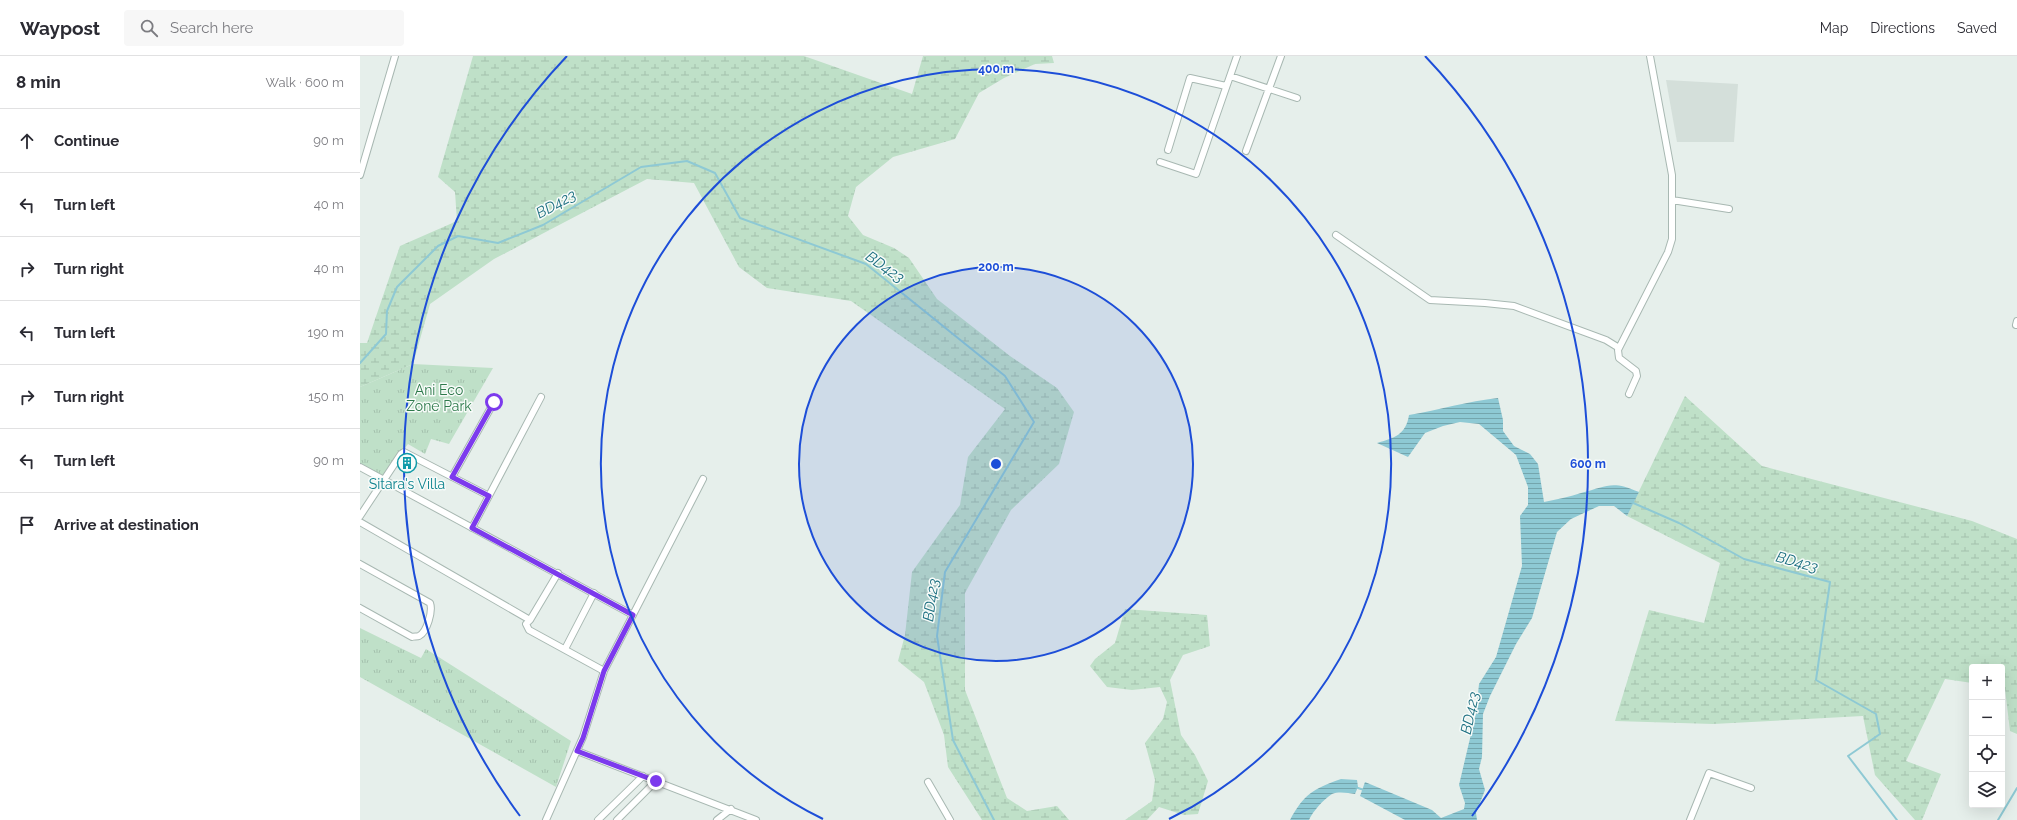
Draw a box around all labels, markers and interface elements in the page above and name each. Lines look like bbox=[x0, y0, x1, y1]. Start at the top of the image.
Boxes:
search box bbox=[124, 10, 404, 46]
text: Waypost bbox=[20, 17, 100, 39]
icon: search bbox=[138, 17, 160, 39]
text: Search here bbox=[170, 19, 253, 37]
text: Map bbox=[1820, 20, 1848, 36]
text: Directions bbox=[1870, 20, 1935, 36]
text: Saved bbox=[1957, 20, 1997, 36]
text: 400 m bbox=[978, 62, 1014, 76]
text: 8 min bbox=[16, 72, 61, 92]
text: Walk · 600 m bbox=[265, 75, 344, 90]
icon: ahead bbox=[16, 130, 38, 152]
text: Continue bbox=[54, 132, 119, 150]
text: 90 m bbox=[313, 133, 344, 148]
water label: BD423 bbox=[533, 186, 579, 222]
icon: left bbox=[16, 194, 38, 216]
text: Turn left bbox=[54, 196, 115, 214]
text: 40 m bbox=[314, 197, 344, 212]
water label: BD423 bbox=[862, 247, 908, 287]
icon: right bbox=[16, 258, 38, 280]
text: Turn right bbox=[54, 260, 124, 278]
text: 200 m bbox=[978, 260, 1014, 274]
text: 40 m bbox=[314, 261, 344, 276]
icon: left bbox=[16, 322, 38, 344]
text: Turn left bbox=[54, 324, 115, 342]
text: 190 m bbox=[308, 325, 344, 340]
park label: Ani Eco Zone Park bbox=[406, 382, 472, 414]
icon: right bbox=[16, 386, 38, 408]
text: Turn right bbox=[54, 388, 124, 406]
text: 150 m bbox=[308, 389, 344, 404]
route start bbox=[485, 393, 503, 411]
icon: left bbox=[16, 450, 38, 472]
text: Turn left bbox=[54, 452, 115, 470]
building icon: Sitara's Villa bbox=[396, 452, 418, 474]
text: 90 m bbox=[313, 453, 344, 468]
centre of rings bbox=[989, 457, 1003, 471]
text: 600 m bbox=[1570, 457, 1606, 471]
place label: Sitara's Villa bbox=[369, 476, 445, 492]
icon: arrive bbox=[16, 514, 38, 536]
text: Arrive at destination bbox=[54, 516, 199, 534]
water label: BD423 bbox=[1774, 548, 1820, 576]
water label: BD423 bbox=[919, 577, 943, 623]
map controls bbox=[1969, 664, 2005, 808]
button: + bbox=[1969, 664, 2005, 700]
water label: BD423 bbox=[1457, 690, 1483, 736]
button: − bbox=[1969, 700, 2005, 736]
button: locate bbox=[1969, 736, 2005, 772]
route end bbox=[647, 772, 665, 790]
button: layers bbox=[1969, 772, 2005, 808]

